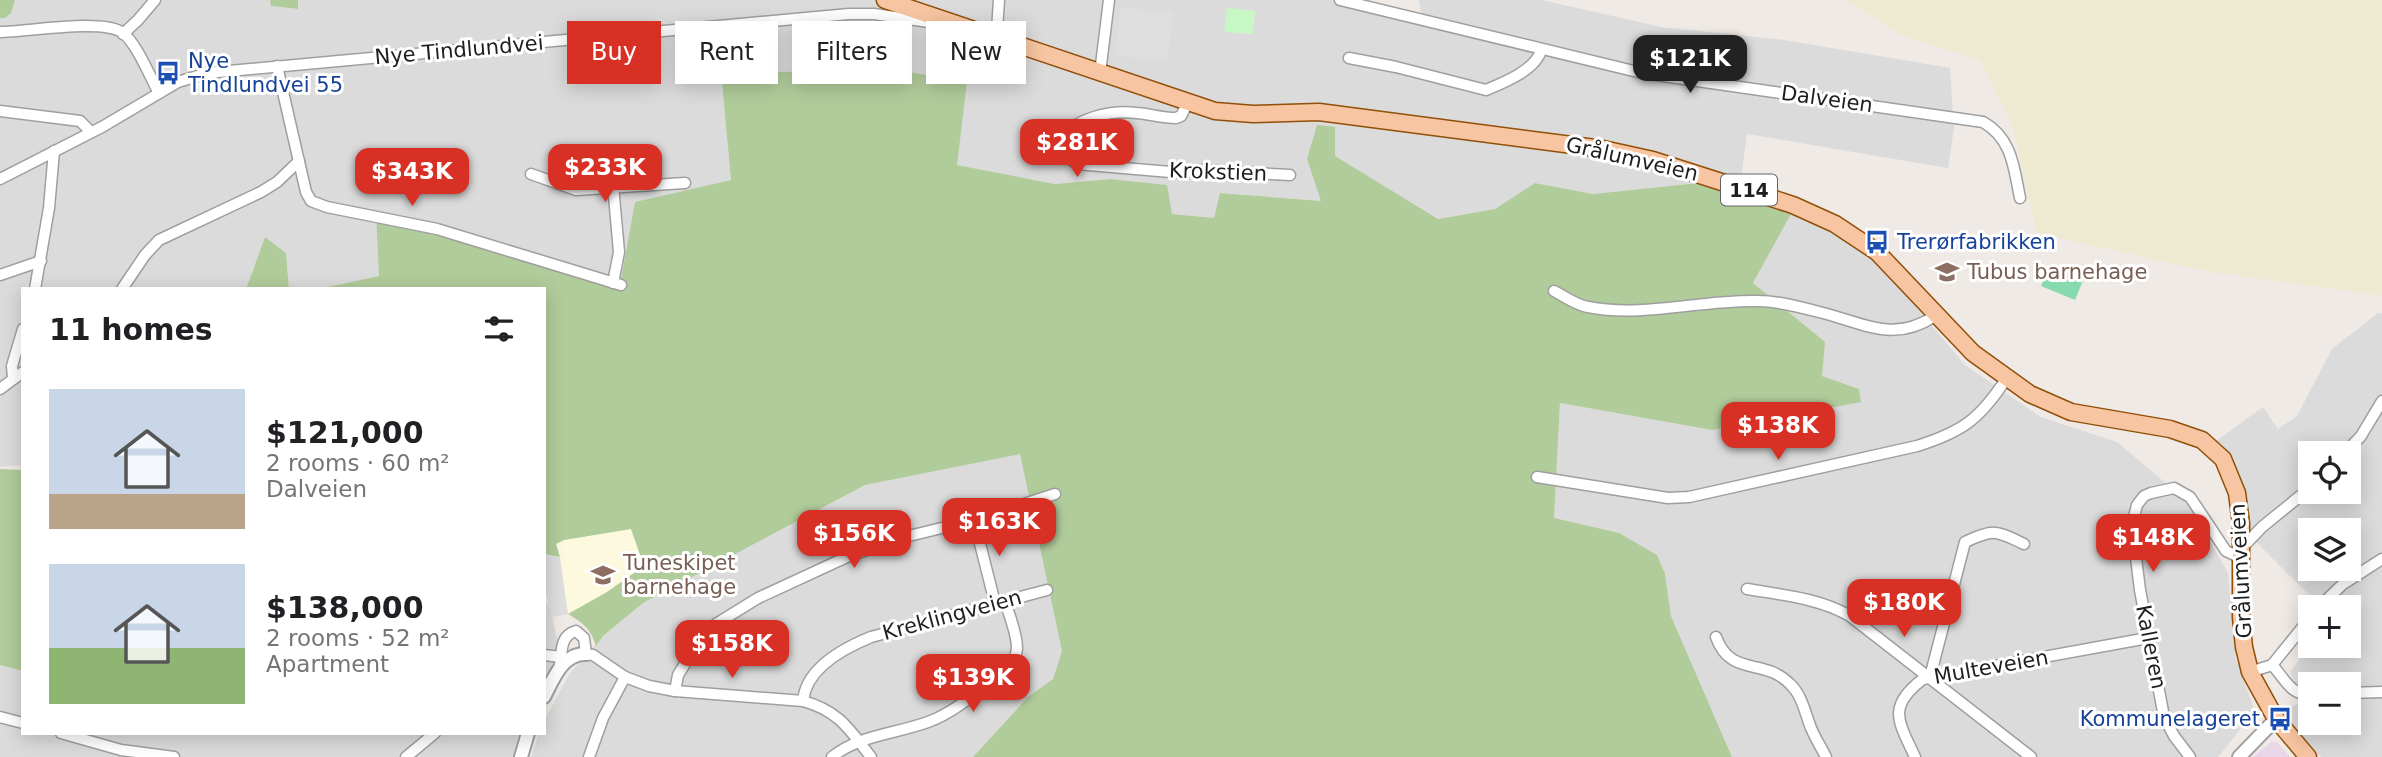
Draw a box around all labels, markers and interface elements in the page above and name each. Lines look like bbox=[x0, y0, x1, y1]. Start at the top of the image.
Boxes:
chip: Buy bbox=[567, 21, 661, 84]
chip: Rent bbox=[675, 21, 778, 84]
chip: Filters bbox=[792, 21, 912, 84]
chip: New bbox=[926, 21, 1026, 84]
street label: Nye Tindlundvei bbox=[374, 31, 544, 69]
pin: $121K bbox=[1641, 36, 1739, 95]
text: $121K bbox=[1649, 45, 1731, 71]
place label: Nye Tindlundvei 55 bbox=[187, 49, 343, 97]
bus stop icon: Nye Tindlundvei 55 bbox=[154, 59, 182, 87]
street label: Dalveien bbox=[1780, 81, 1874, 117]
pin: $281K bbox=[1028, 120, 1126, 179]
text: $281K bbox=[1036, 129, 1118, 155]
street label: Grålumveien bbox=[1564, 131, 1701, 186]
pin: $233K bbox=[556, 144, 654, 204]
pin: $343K bbox=[363, 148, 461, 208]
text: $233K bbox=[564, 154, 646, 180]
text: $343K bbox=[371, 158, 453, 184]
street label: Krokstien bbox=[1169, 158, 1267, 186]
road number: 114 bbox=[1721, 174, 1777, 206]
bus stop icon: Trerørfabrikken bbox=[1863, 228, 1891, 256]
place label: Trerørfabrikken bbox=[1896, 230, 2056, 254]
school or university icon: Tubus barnehage bbox=[1933, 258, 1961, 286]
place label: Tubus barnehage bbox=[1966, 260, 2147, 284]
icon: filters bbox=[480, 310, 518, 348]
text: 11 homes bbox=[49, 312, 213, 347]
pin: $138K bbox=[1729, 402, 1827, 462]
text: $138K bbox=[1737, 412, 1819, 438]
text: $121,000 bbox=[266, 415, 424, 450]
icon: home bbox=[105, 417, 189, 501]
map controls bbox=[2298, 441, 2361, 735]
button: locate bbox=[2298, 441, 2361, 504]
text: 2 rooms · 60 m² bbox=[266, 450, 450, 476]
text: Dalveien bbox=[266, 476, 367, 502]
pin: $163K bbox=[950, 498, 1048, 558]
street label: Grålumveien bbox=[2224, 503, 2257, 639]
text: $163K bbox=[958, 508, 1040, 534]
pin: $156K bbox=[805, 510, 903, 570]
pin: $148K bbox=[2104, 514, 2202, 574]
button: layers bbox=[2298, 518, 2361, 581]
text: $156K bbox=[813, 520, 895, 546]
text: $148K bbox=[2112, 524, 2194, 550]
place label: Tuneskipet barnehage bbox=[622, 551, 736, 599]
school or university icon: Tuneskipet barnehage bbox=[589, 561, 617, 589]
pin: $180K bbox=[1855, 580, 1953, 639]
street label: Kreklingveien bbox=[880, 585, 1024, 645]
text: $180K bbox=[1863, 589, 1945, 615]
text: $138,000 bbox=[266, 590, 424, 625]
icon: home bbox=[105, 592, 189, 676]
button: + bbox=[2298, 595, 2361, 658]
street label: Kalleren bbox=[2131, 603, 2171, 691]
pin: $158K bbox=[683, 620, 781, 680]
text: 2 rooms · 52 m² bbox=[266, 625, 450, 651]
text: $158K bbox=[691, 630, 773, 656]
street label: Multeveien bbox=[1932, 645, 2050, 689]
text: Apartment bbox=[266, 651, 389, 677]
pin: $139K bbox=[924, 654, 1022, 714]
text: $139K bbox=[932, 664, 1014, 690]
button: − bbox=[2298, 672, 2361, 735]
bus stop icon: Kommunelageret bbox=[2266, 705, 2294, 733]
place label: Kommunelageret bbox=[2080, 707, 2260, 731]

